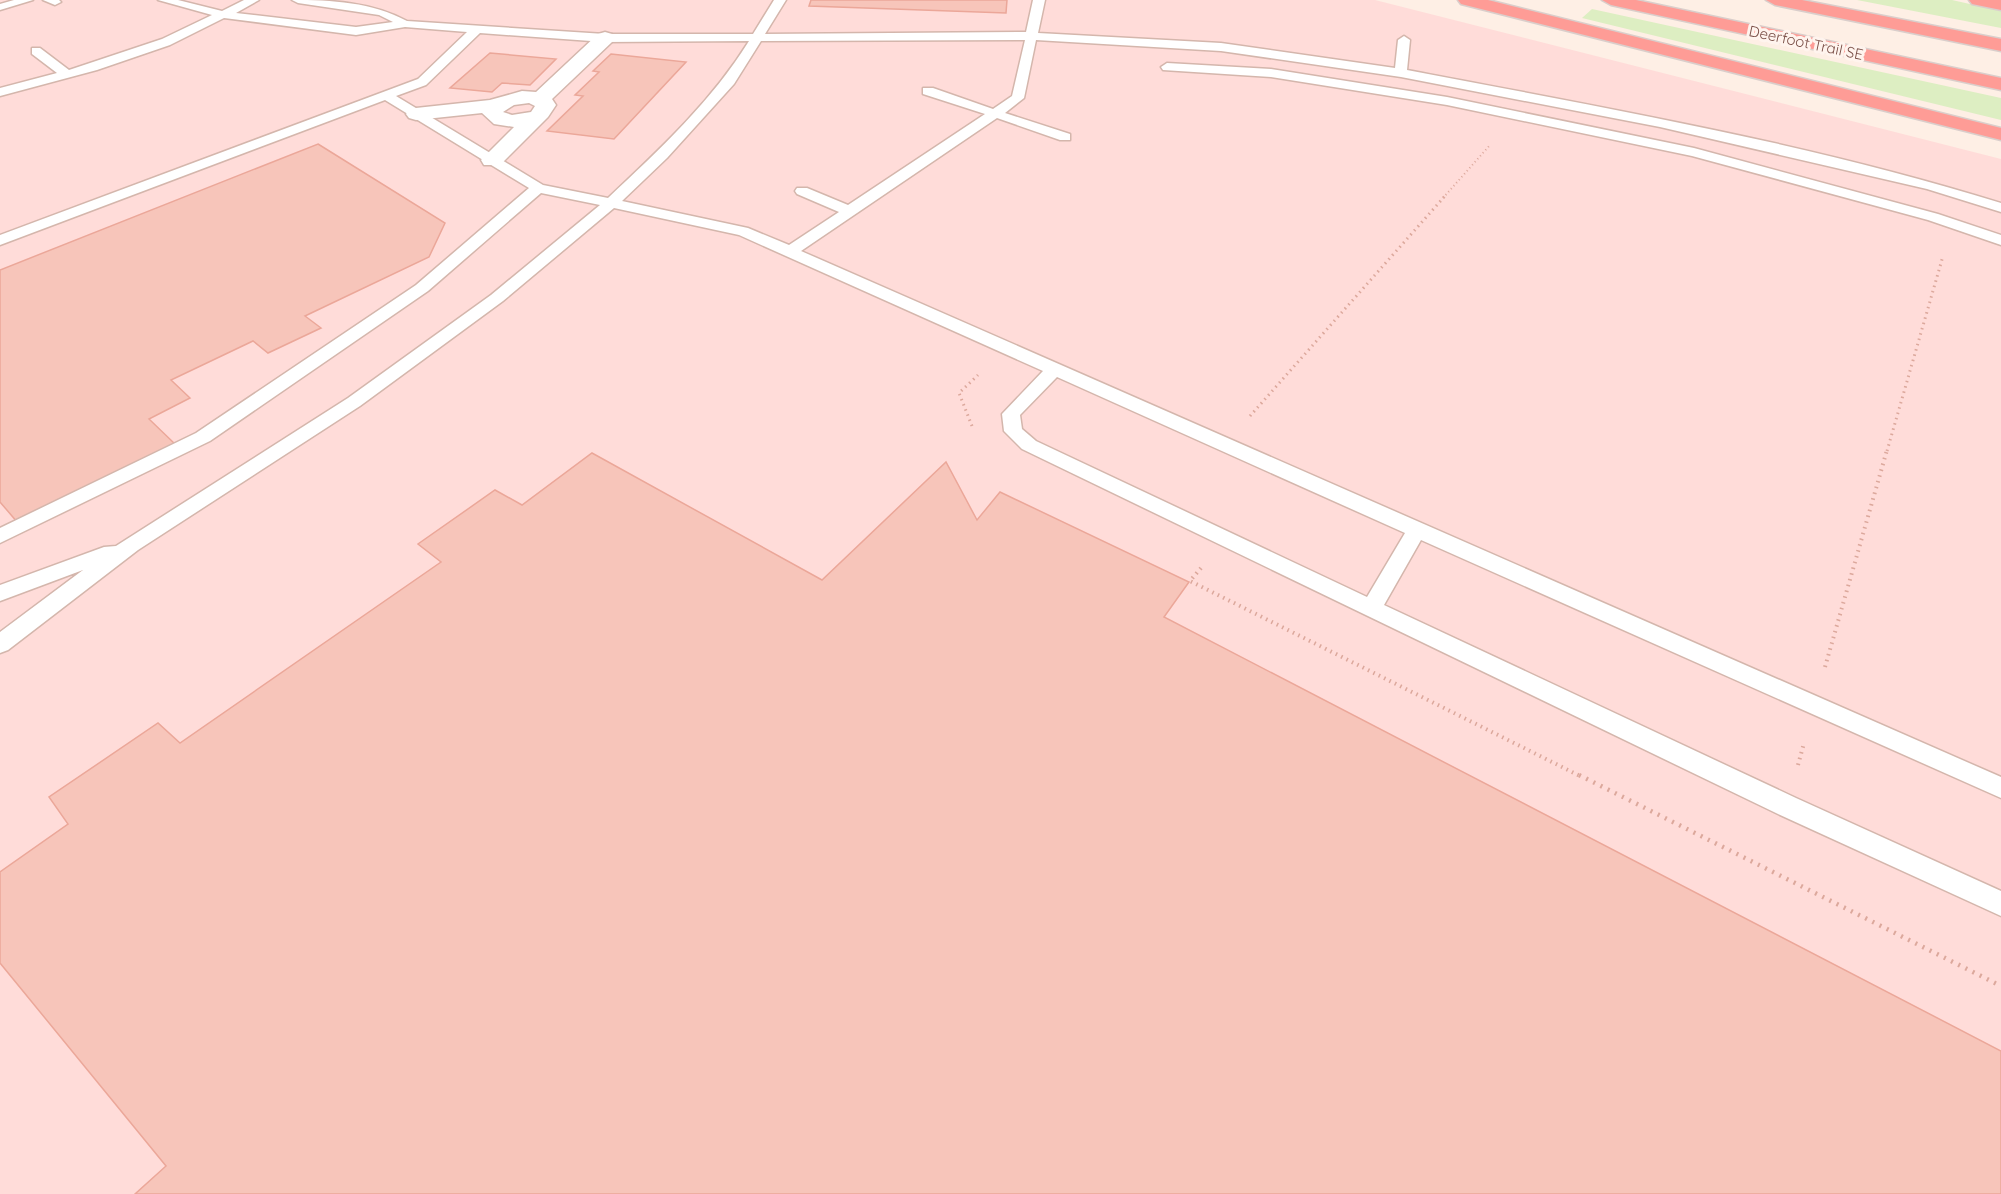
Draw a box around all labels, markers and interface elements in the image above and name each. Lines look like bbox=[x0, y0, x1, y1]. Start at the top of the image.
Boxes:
street label: Deerfoot Trail SE bbox=[1747, 21, 1865, 64]

